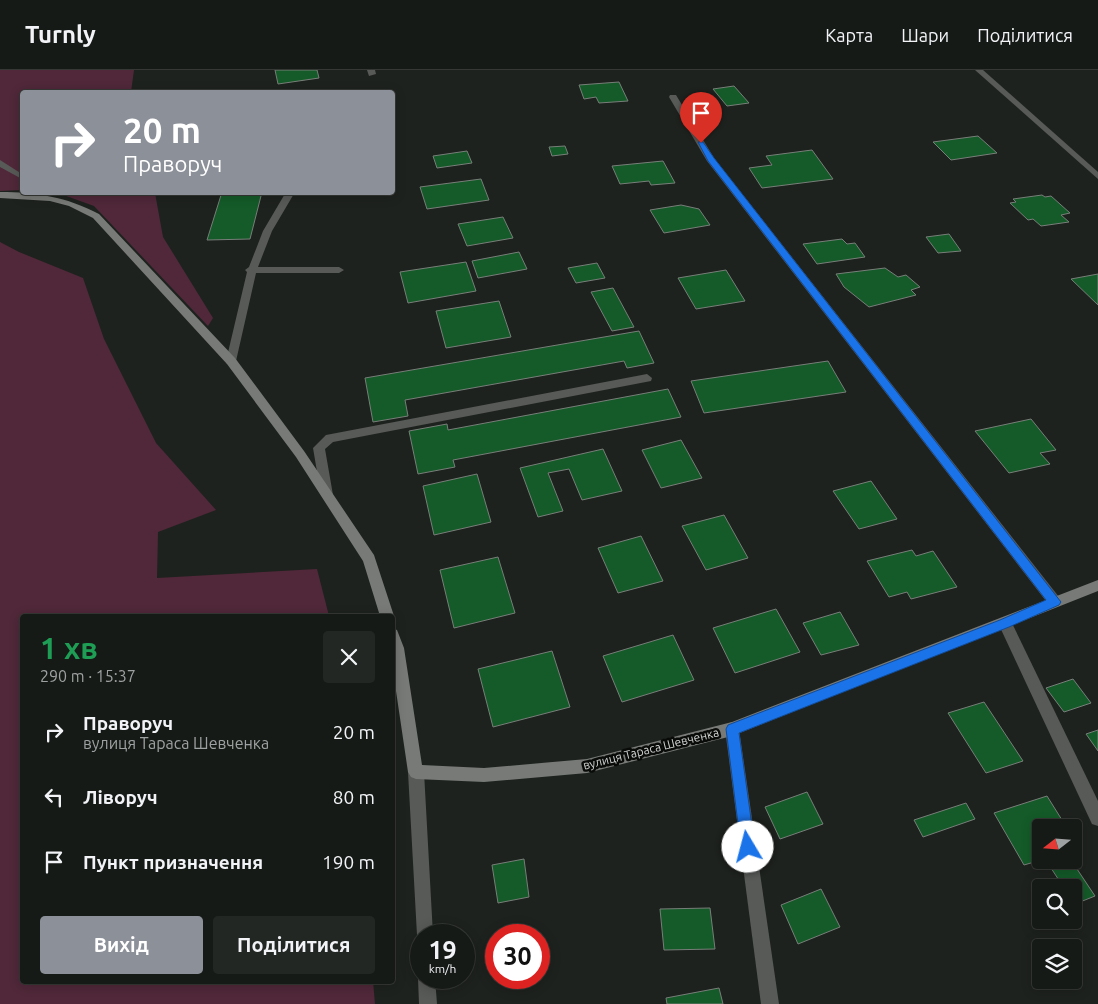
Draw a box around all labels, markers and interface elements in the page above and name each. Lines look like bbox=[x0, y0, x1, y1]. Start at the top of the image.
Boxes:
text: Turnly bbox=[25, 21, 96, 48]
text: Карта bbox=[825, 25, 873, 45]
text: Шари bbox=[901, 25, 949, 45]
text: Поділитися bbox=[977, 25, 1073, 45]
pin bbox=[680, 92, 722, 143]
icon: arrive bbox=[687, 99, 715, 127]
icon: right bbox=[40, 110, 105, 175]
text: 20 m bbox=[123, 110, 201, 150]
text: Праворуч bbox=[123, 151, 222, 176]
text: 1 хв bbox=[40, 631, 98, 665]
button: close bbox=[323, 631, 375, 683]
text: 290 m · 15:37 bbox=[40, 667, 136, 685]
text: Праворуч bbox=[83, 712, 173, 734]
icon: right bbox=[40, 718, 68, 746]
text: 20 m bbox=[333, 721, 375, 743]
street label: вулиця Тараса Шевченка bbox=[582, 725, 720, 772]
text: вулиця Тараса Шевченка bbox=[83, 734, 269, 752]
icon: left bbox=[40, 783, 68, 811]
text: Ліворуч bbox=[83, 786, 157, 808]
text: 80 m bbox=[333, 786, 375, 808]
north arrow bbox=[1032, 819, 1082, 869]
map controls bbox=[1032, 819, 1082, 989]
position arrow bbox=[721, 820, 773, 872]
icon: arrive bbox=[40, 848, 68, 876]
text: Пункт призначення bbox=[83, 851, 263, 873]
text: 190 m bbox=[322, 851, 375, 873]
button: search bbox=[1032, 879, 1082, 929]
button: Вихід bbox=[40, 916, 203, 974]
button: Поділитися bbox=[213, 916, 375, 974]
speed limit sign: 30 bbox=[485, 924, 550, 989]
text: 19 bbox=[428, 936, 457, 964]
button: layers bbox=[1032, 939, 1082, 989]
text: km/h bbox=[429, 962, 456, 975]

